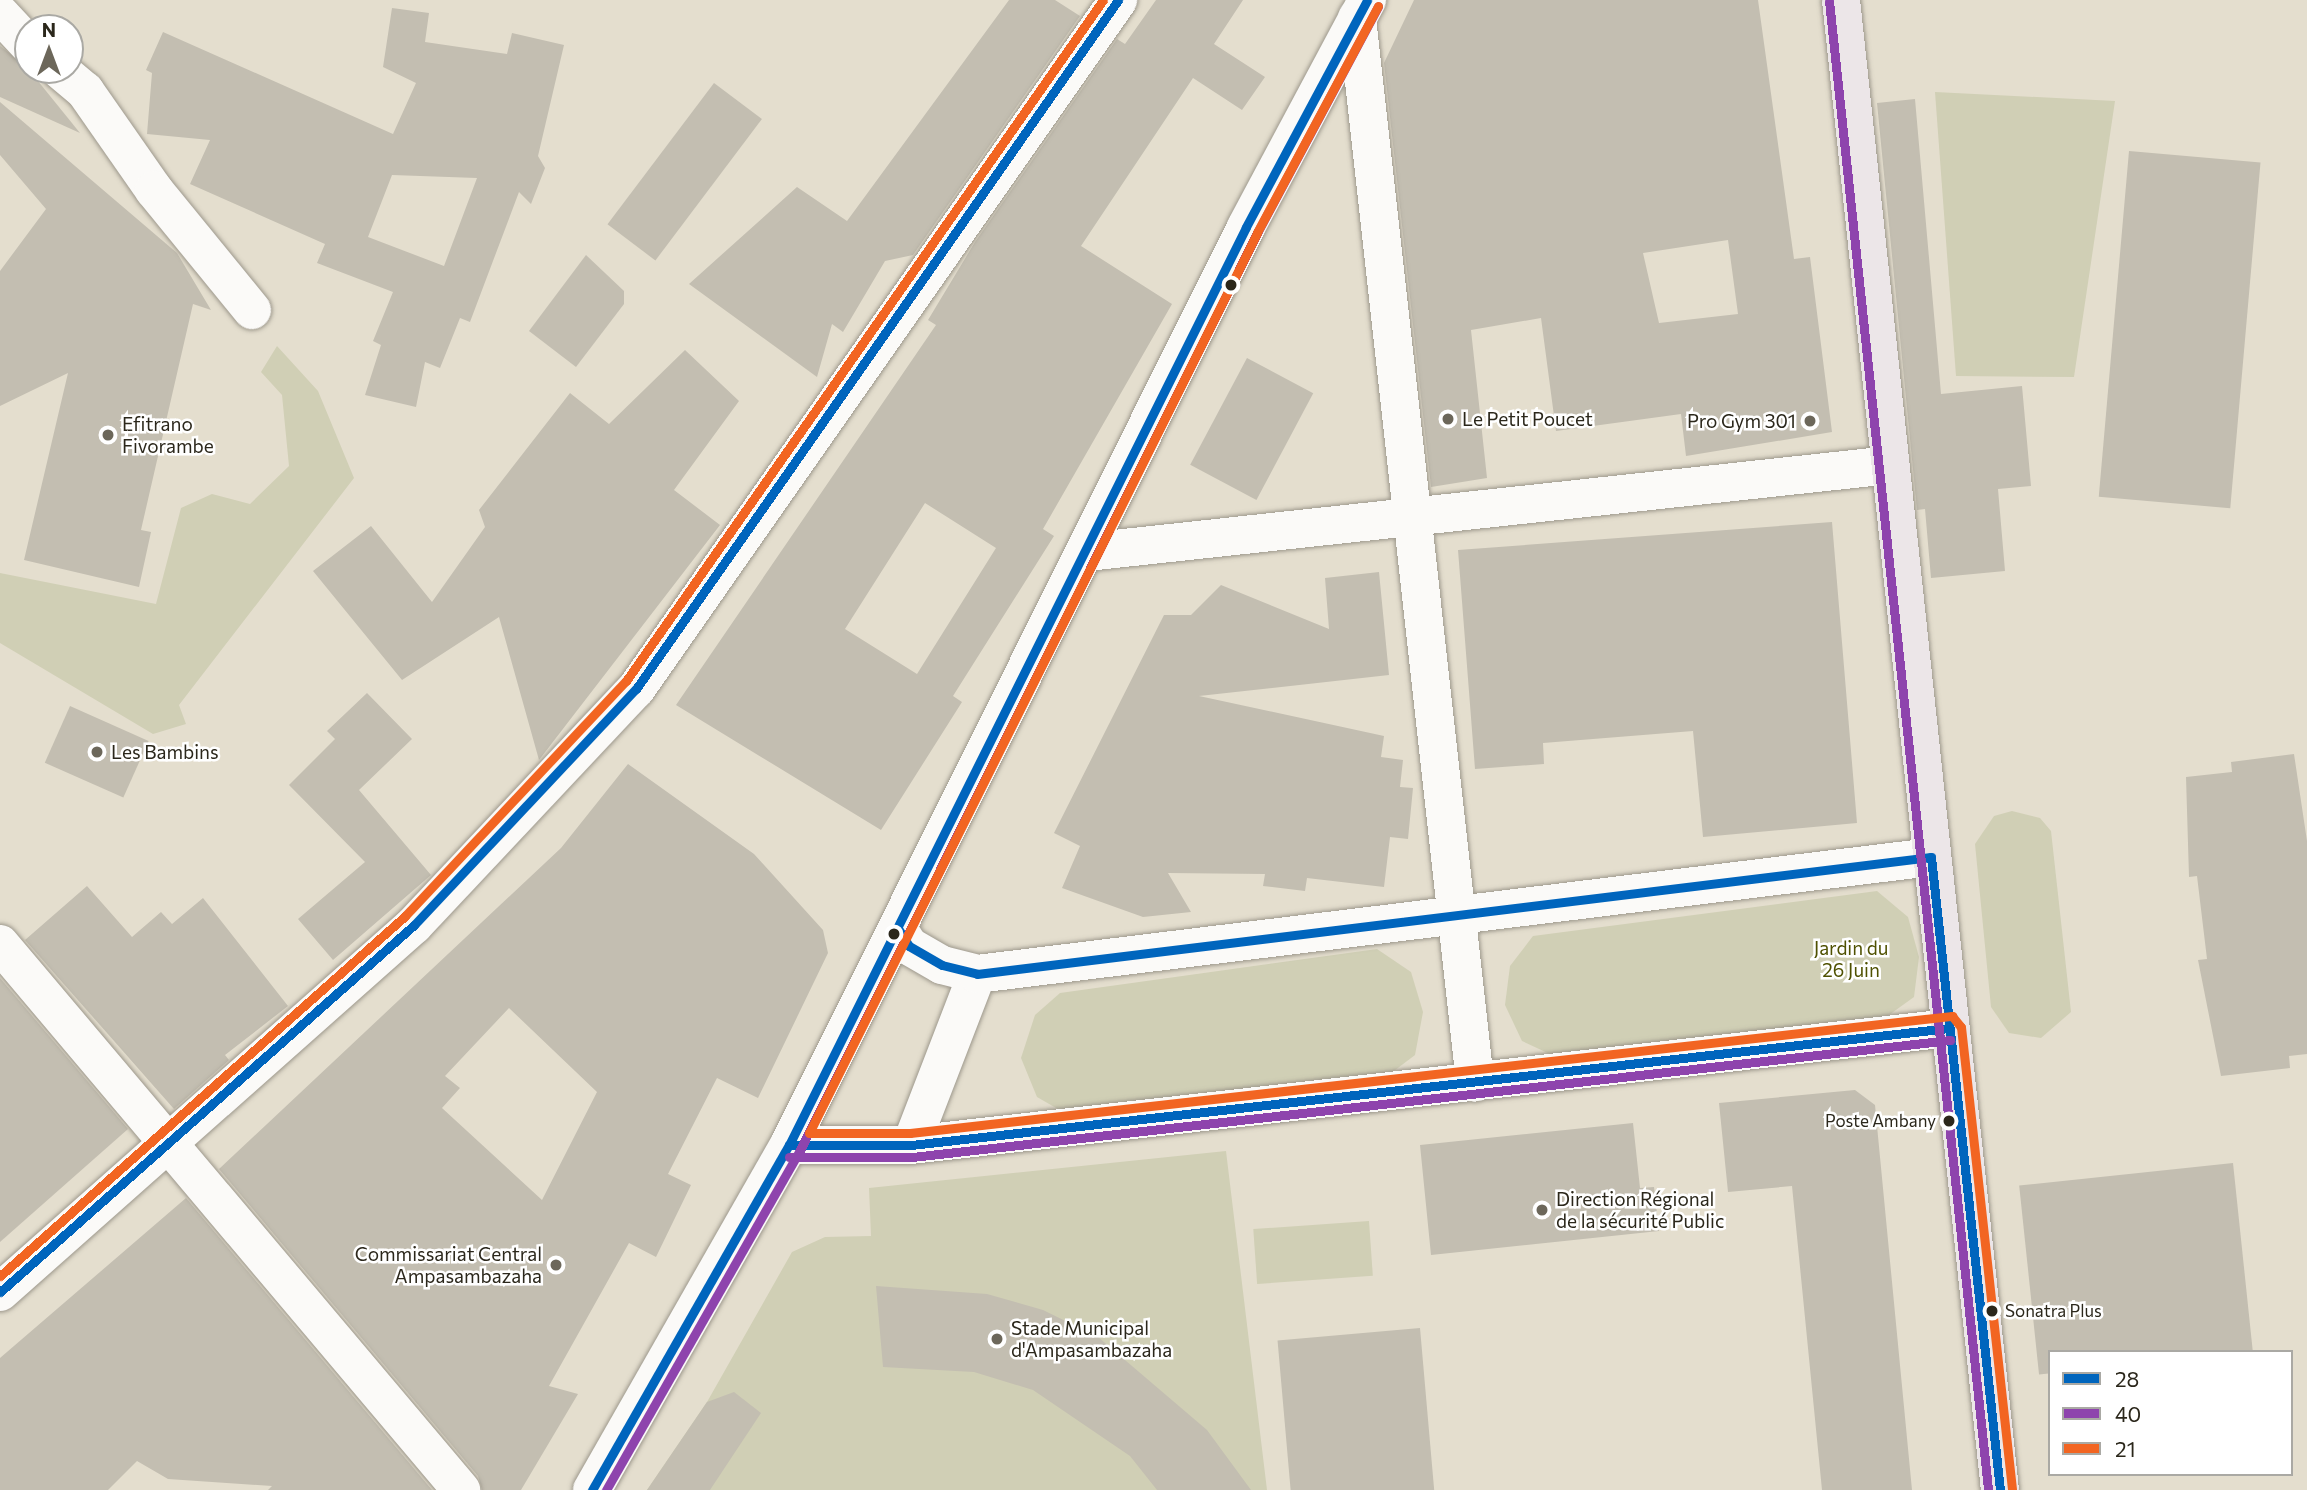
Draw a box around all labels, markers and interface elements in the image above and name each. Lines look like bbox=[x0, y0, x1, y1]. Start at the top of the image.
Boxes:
north arrow bbox=[14, 14, 84, 84]
text: N bbox=[42, 18, 56, 41]
unlabelled marker bbox=[1224, 278, 1238, 292]
place label: Le Petit Poucet bbox=[1462, 408, 1593, 430]
place label: Pro Gym 301 bbox=[1687, 410, 1796, 432]
marker: Le Petit Poucet bbox=[1440, 411, 1456, 427]
place label: Efitrano Fivorambe bbox=[122, 413, 214, 457]
marker: Pro Gym 301 bbox=[1802, 413, 1818, 429]
marker: Efitrano Fivorambe bbox=[100, 427, 116, 443]
place label: Les Bambins bbox=[111, 741, 219, 763]
marker: Les Bambins bbox=[89, 744, 105, 760]
unlabelled marker bbox=[887, 927, 901, 941]
park label: Jardin du 26 Juin bbox=[1814, 937, 1888, 981]
place label: Poste Ambany bbox=[1825, 1111, 1936, 1131]
marker: Poste Ambany bbox=[1942, 1114, 1956, 1128]
place label: Direction Régional de la sécurité Public bbox=[1556, 1188, 1724, 1232]
marker: Direction Régional de la sécurité Public bbox=[1534, 1202, 1550, 1218]
place label: Commissariat Central Ampasambazaha bbox=[355, 1243, 542, 1287]
marker: Commissariat Central Ampasambazaha bbox=[548, 1257, 564, 1273]
place label: Sonatra Plus bbox=[2005, 1301, 2102, 1321]
marker: Sonatra Plus bbox=[1985, 1304, 1999, 1318]
place label: Stade Municipal d'Ampasambazaha bbox=[1011, 1317, 1172, 1361]
marker: Stade Municipal d'Ampasambazaha bbox=[989, 1331, 1005, 1347]
legend bbox=[2048, 1350, 2293, 1476]
text: 28 bbox=[2115, 1366, 2139, 1391]
text: 40 bbox=[2115, 1401, 2141, 1426]
text: 21 bbox=[2115, 1436, 2136, 1461]

